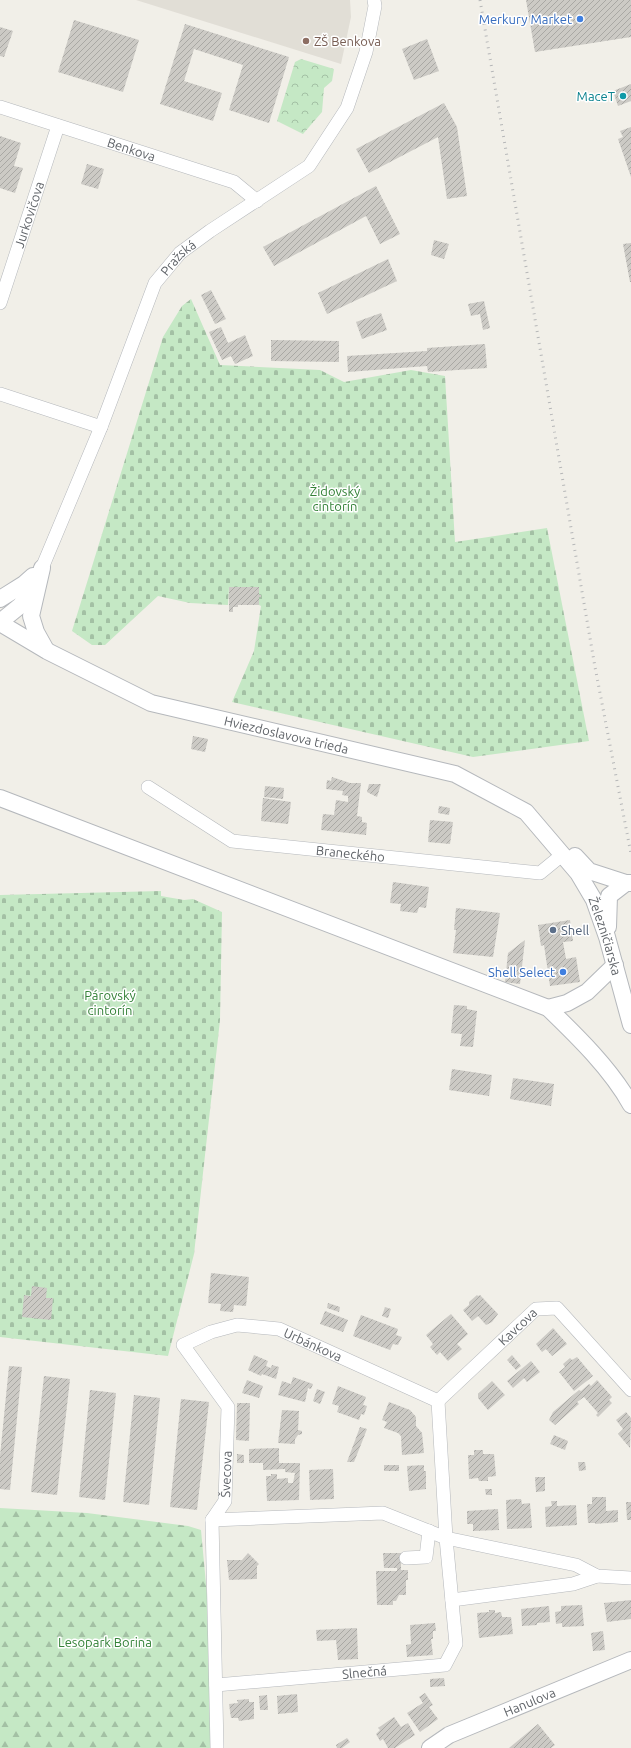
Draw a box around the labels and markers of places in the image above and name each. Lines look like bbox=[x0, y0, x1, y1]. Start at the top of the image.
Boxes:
place label: Merkury Market bbox=[479, 12, 572, 26]
marker: Merkury Market bbox=[575, 14, 585, 24]
place label: ZŠ Benkova bbox=[314, 34, 381, 48]
marker: ZŠ Benkova bbox=[301, 36, 311, 46]
place label: MaceT bbox=[577, 89, 615, 103]
marker: MaceT bbox=[618, 91, 628, 101]
place label: Shell bbox=[561, 923, 590, 937]
marker: Shell bbox=[548, 925, 558, 935]
place label: Shell Select bbox=[488, 965, 555, 979]
marker: Shell Select bbox=[558, 967, 568, 977]

